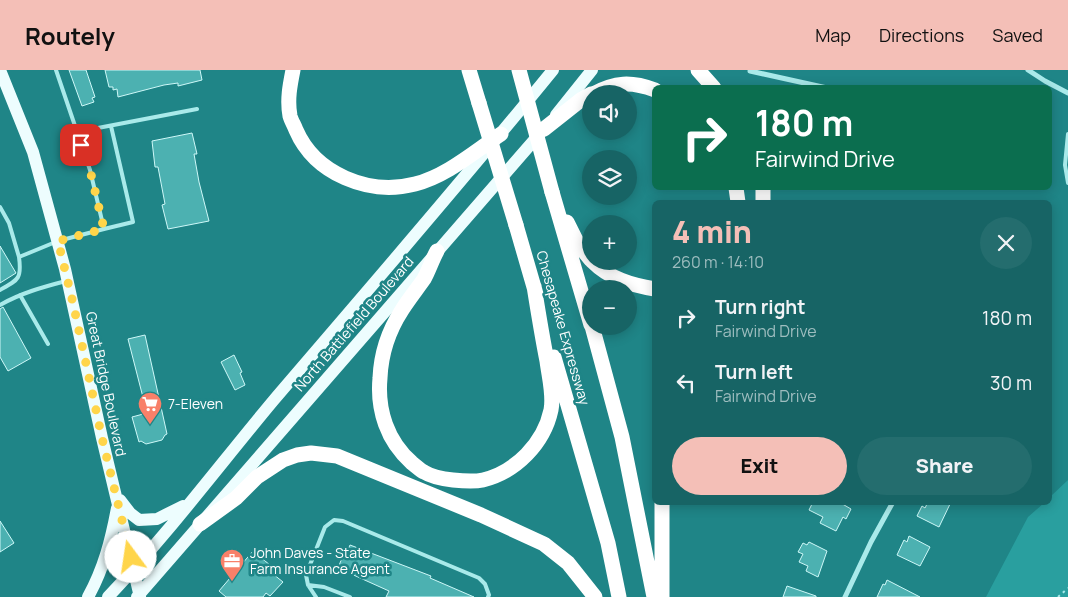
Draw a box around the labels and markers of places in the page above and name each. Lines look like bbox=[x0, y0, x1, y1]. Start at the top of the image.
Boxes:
pin bbox=[60, 124, 102, 166]
supermarket icon: 7-Eleven bbox=[137, 391, 163, 425]
place label: 7-Eleven bbox=[168, 394, 223, 413]
place label: John Daves - State Farm Insurance Agent bbox=[250, 543, 390, 578]
office icon: John Daves - State Farm Insurance Agent bbox=[219, 548, 245, 582]

